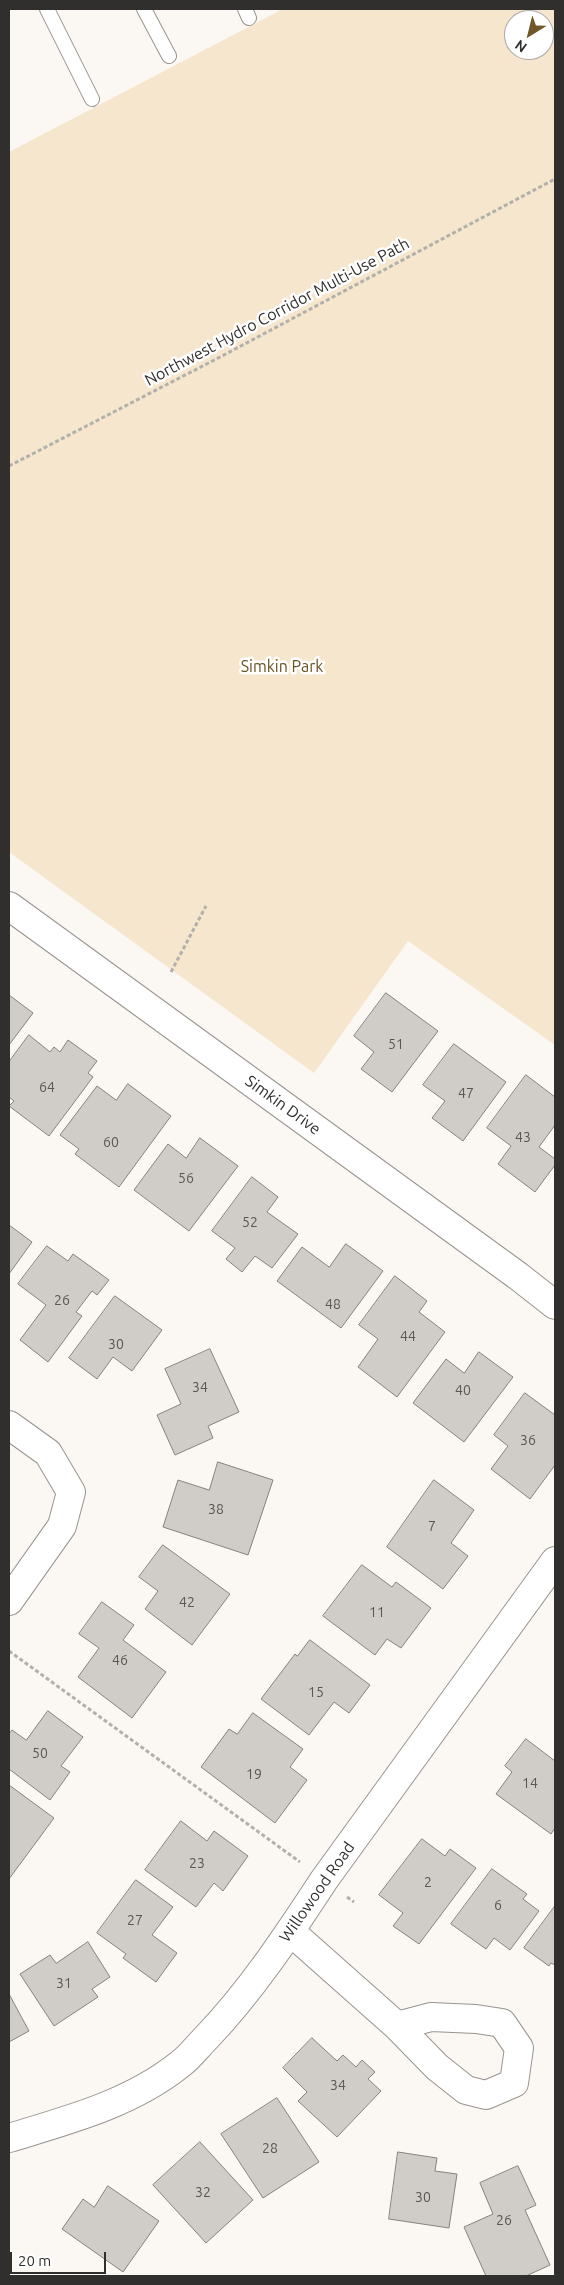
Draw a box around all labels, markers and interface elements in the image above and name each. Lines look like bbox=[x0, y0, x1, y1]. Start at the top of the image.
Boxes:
north arrow bbox=[504, 10, 554, 60]
text: N bbox=[512, 37, 530, 56]
street label: Northwest Hydro Corridor Multi-Use Path bbox=[141, 234, 413, 390]
park label: Simkin Park bbox=[241, 657, 323, 677]
house number: 51 bbox=[388, 1036, 404, 1052]
street label: Simkin Drive bbox=[241, 1071, 325, 1139]
house number: 64 bbox=[39, 1079, 55, 1095]
house number: 47 bbox=[458, 1085, 474, 1101]
house number: 43 bbox=[515, 1129, 531, 1145]
house number: 60 bbox=[103, 1134, 119, 1150]
house number: 56 bbox=[178, 1170, 194, 1186]
house number: 52 bbox=[242, 1214, 258, 1230]
house number: 26 bbox=[54, 1292, 70, 1308]
house number: 48 bbox=[325, 1296, 341, 1312]
house number: 44 bbox=[400, 1328, 416, 1344]
house number: 30 bbox=[108, 1336, 124, 1352]
house number: 34 bbox=[192, 1379, 208, 1395]
house number: 40 bbox=[455, 1382, 471, 1398]
house number: 36 bbox=[520, 1432, 536, 1448]
house number: 38 bbox=[208, 1501, 224, 1517]
house number: 7 bbox=[428, 1518, 436, 1534]
house number: 42 bbox=[179, 1594, 195, 1610]
house number: 11 bbox=[369, 1604, 385, 1620]
house number: 46 bbox=[112, 1652, 128, 1668]
house number: 15 bbox=[308, 1684, 324, 1700]
house number: 50 bbox=[32, 1745, 48, 1761]
house number: 19 bbox=[246, 1766, 262, 1782]
house number: 14 bbox=[522, 1775, 538, 1791]
street label: Willowood Road bbox=[275, 1838, 359, 1946]
house number: 23 bbox=[189, 1855, 205, 1871]
house number: 2 bbox=[424, 1874, 432, 1890]
house number: 6 bbox=[494, 1897, 502, 1913]
house number: 27 bbox=[127, 1912, 143, 1928]
house number: 31 bbox=[56, 1975, 72, 1991]
house number: 34 bbox=[330, 2077, 346, 2093]
house number: 28 bbox=[262, 2140, 278, 2156]
house number: 32 bbox=[195, 2184, 211, 2200]
house number: 30 bbox=[415, 2189, 431, 2205]
house number: 26 bbox=[496, 2212, 512, 2228]
scale bar bbox=[12, 2242, 109, 2274]
text: 20 m bbox=[18, 2252, 51, 2269]

